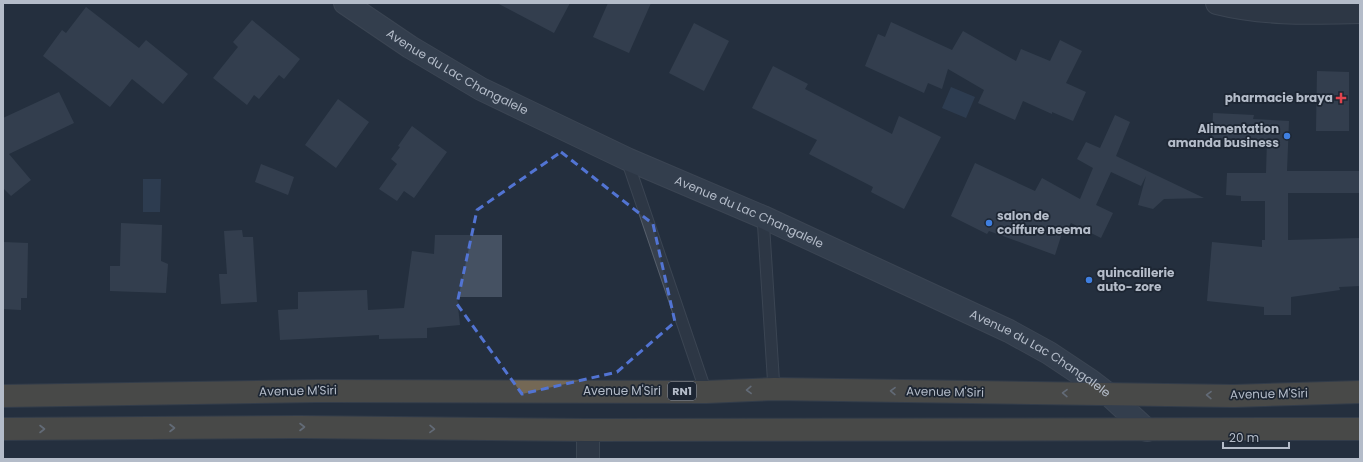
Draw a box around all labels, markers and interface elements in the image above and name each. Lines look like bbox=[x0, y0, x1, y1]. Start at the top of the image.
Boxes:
street label: Avenue du Lac Changalele bbox=[383, 24, 531, 118]
place label: pharmacie braya bbox=[1225, 89, 1333, 106]
marker: pharmacie braya bbox=[1336, 93, 1346, 103]
place label: Alimentation amanda business bbox=[1168, 120, 1279, 151]
marker: Alimentation amanda business bbox=[1282, 131, 1292, 141]
street label: Avenue du Lac Changalele bbox=[672, 171, 826, 252]
place label: salon de coiffure neema bbox=[997, 207, 1091, 238]
marker: salon de coiffure neema bbox=[984, 218, 994, 228]
place label: quincaillerie auto- zore bbox=[1097, 264, 1175, 295]
marker: quincaillerie auto- zore bbox=[1084, 275, 1094, 285]
street label: Avenue du Lac Changalele bbox=[967, 305, 1114, 401]
street label: Avenue M'Siri bbox=[259, 381, 337, 400]
street label: Avenue M'Siri bbox=[583, 382, 661, 399]
road number: RN1 bbox=[668, 382, 696, 400]
street label: Avenue M'Siri bbox=[906, 382, 984, 401]
street label: Avenue M'Siri bbox=[1230, 384, 1308, 403]
one-way arrow bbox=[746, 386, 752, 394]
one-way arrow bbox=[890, 387, 896, 395]
one-way arrow bbox=[1062, 389, 1068, 397]
one-way arrow bbox=[1206, 391, 1212, 399]
one-way arrow bbox=[299, 423, 305, 431]
one-way arrow bbox=[169, 424, 175, 432]
scale bar bbox=[1223, 424, 1289, 450]
one-way arrow bbox=[39, 425, 45, 433]
one-way arrow bbox=[429, 425, 435, 433]
text: 20 m bbox=[1229, 429, 1259, 446]

